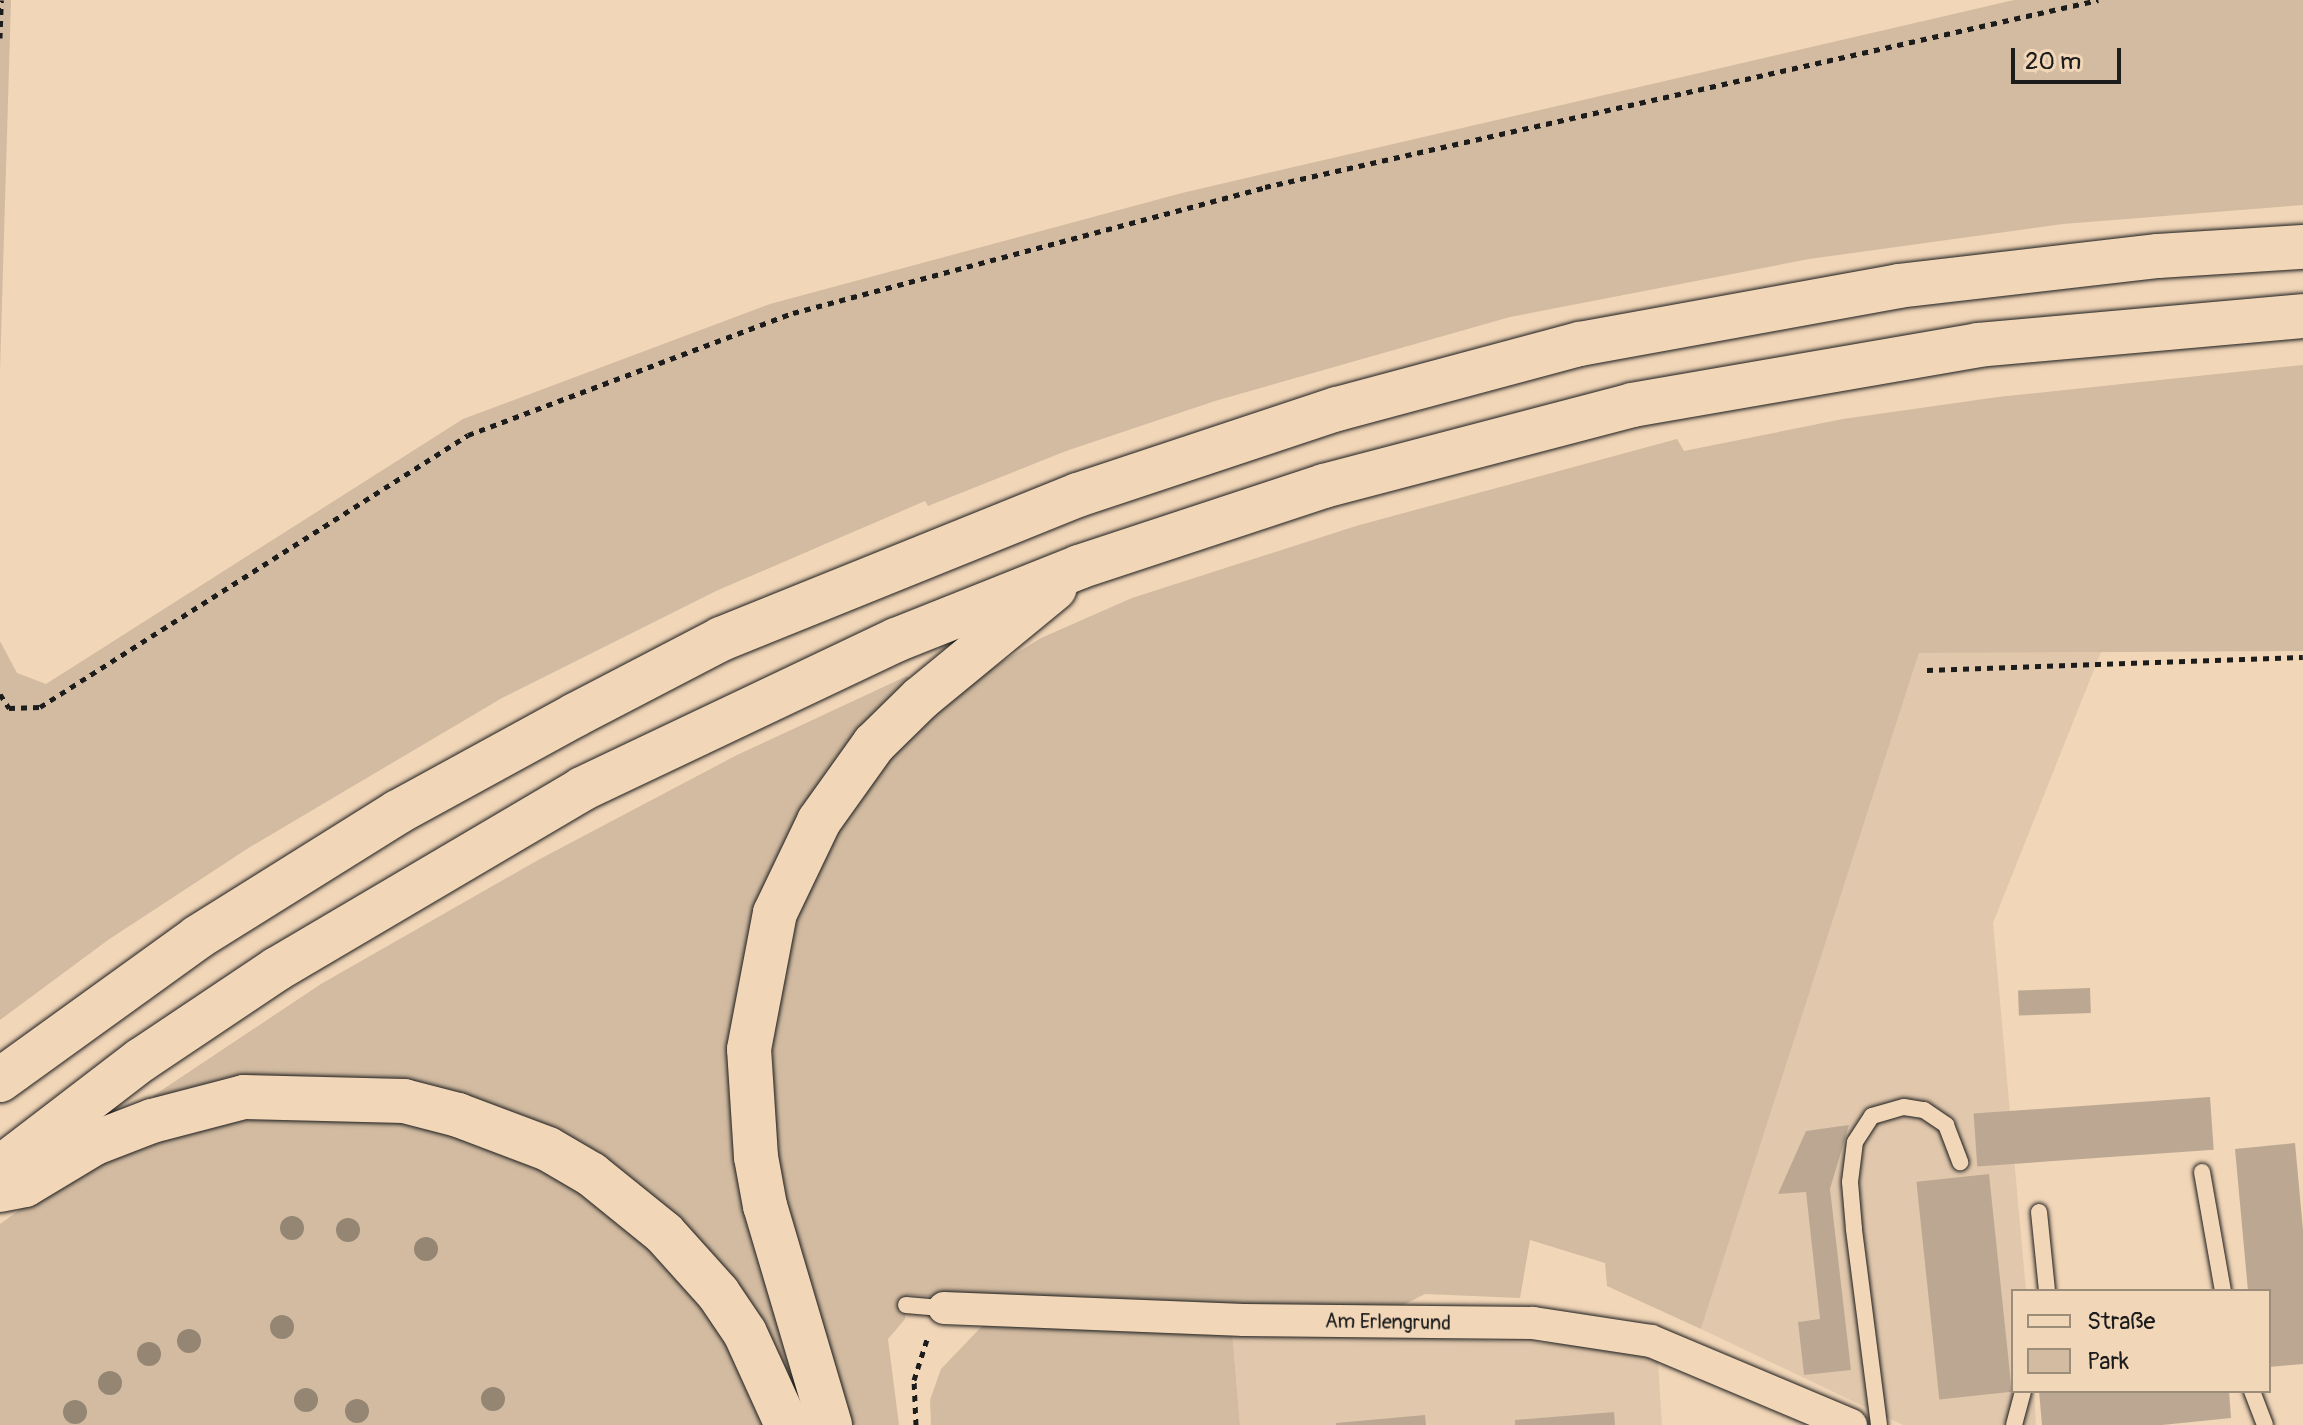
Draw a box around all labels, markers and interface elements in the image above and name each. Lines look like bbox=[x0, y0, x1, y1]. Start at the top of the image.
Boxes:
scale bar bbox=[2015, 32, 2125, 82]
text: 20 m bbox=[2025, 47, 2081, 76]
legend bbox=[2011, 1289, 2271, 1393]
text: Straße bbox=[2087, 1307, 2155, 1336]
street label: Am Erlengrund bbox=[1325, 1309, 1451, 1335]
text: Park bbox=[2087, 1347, 2129, 1376]

